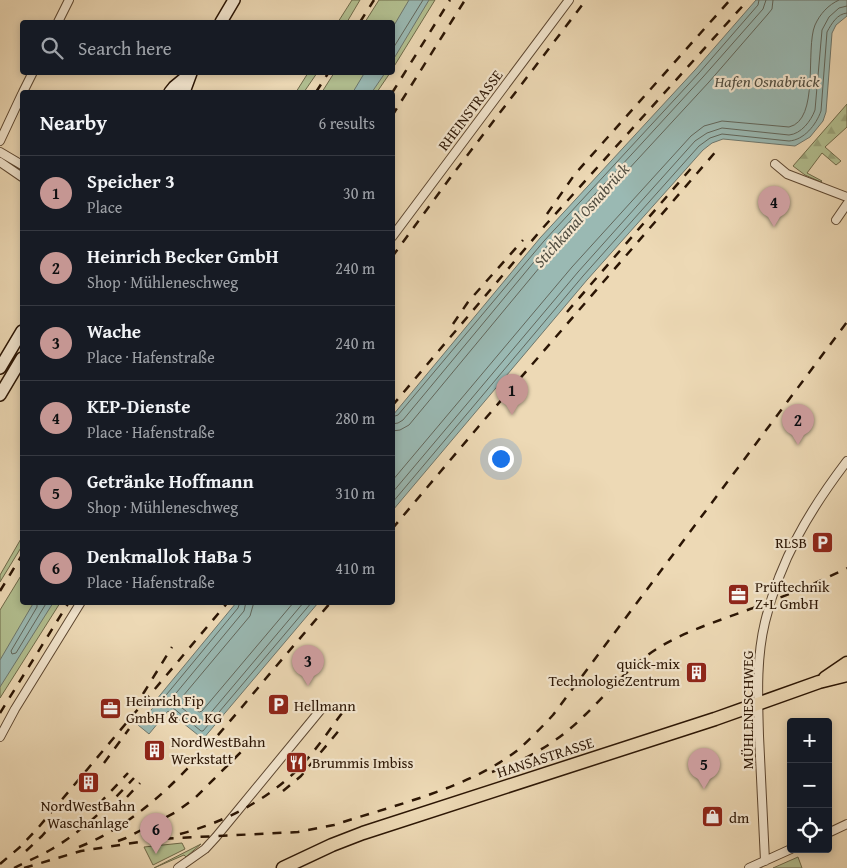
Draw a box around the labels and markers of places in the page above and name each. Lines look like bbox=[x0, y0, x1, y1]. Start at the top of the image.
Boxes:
pin: 4 bbox=[758, 186, 790, 227]
pin: 1 bbox=[496, 374, 528, 415]
pin: 2 bbox=[782, 404, 814, 445]
parking icon: RLSB bbox=[811, 530, 835, 554]
place label: RLSB bbox=[775, 532, 807, 553]
place label: Prüftechnik Z+L GmbH bbox=[755, 576, 830, 614]
office icon: Prüftechnik Z+L GmbH bbox=[727, 583, 751, 607]
pin: 3 bbox=[292, 645, 324, 686]
place label: quick-mix TechnologieZentrum bbox=[548, 653, 681, 691]
building icon: quick-mix TechnologieZentrum bbox=[684, 660, 708, 684]
place label: Heinrich Fip GmbH & Co. KG bbox=[126, 690, 222, 728]
parking icon: Hellmann bbox=[266, 693, 290, 717]
place label: Hellmann bbox=[294, 695, 356, 716]
office icon: Heinrich Fip GmbH & Co. KG bbox=[98, 697, 122, 721]
place label: NordWestBahn Werkstatt bbox=[171, 731, 266, 769]
building icon: NordWestBahn Werkstatt bbox=[143, 738, 167, 762]
pin: 5 bbox=[688, 748, 720, 789]
restaurant icon: Brummis Imbiss bbox=[284, 750, 308, 774]
place label: Brummis Imbiss bbox=[312, 752, 414, 773]
building icon: NordWestBahn Waschanlage bbox=[76, 770, 100, 794]
place label: NordWestBahn Waschanlage bbox=[41, 795, 136, 833]
shop icon: dm bbox=[701, 805, 725, 829]
place label: dm bbox=[729, 807, 750, 828]
pin: 6 bbox=[140, 813, 172, 854]

